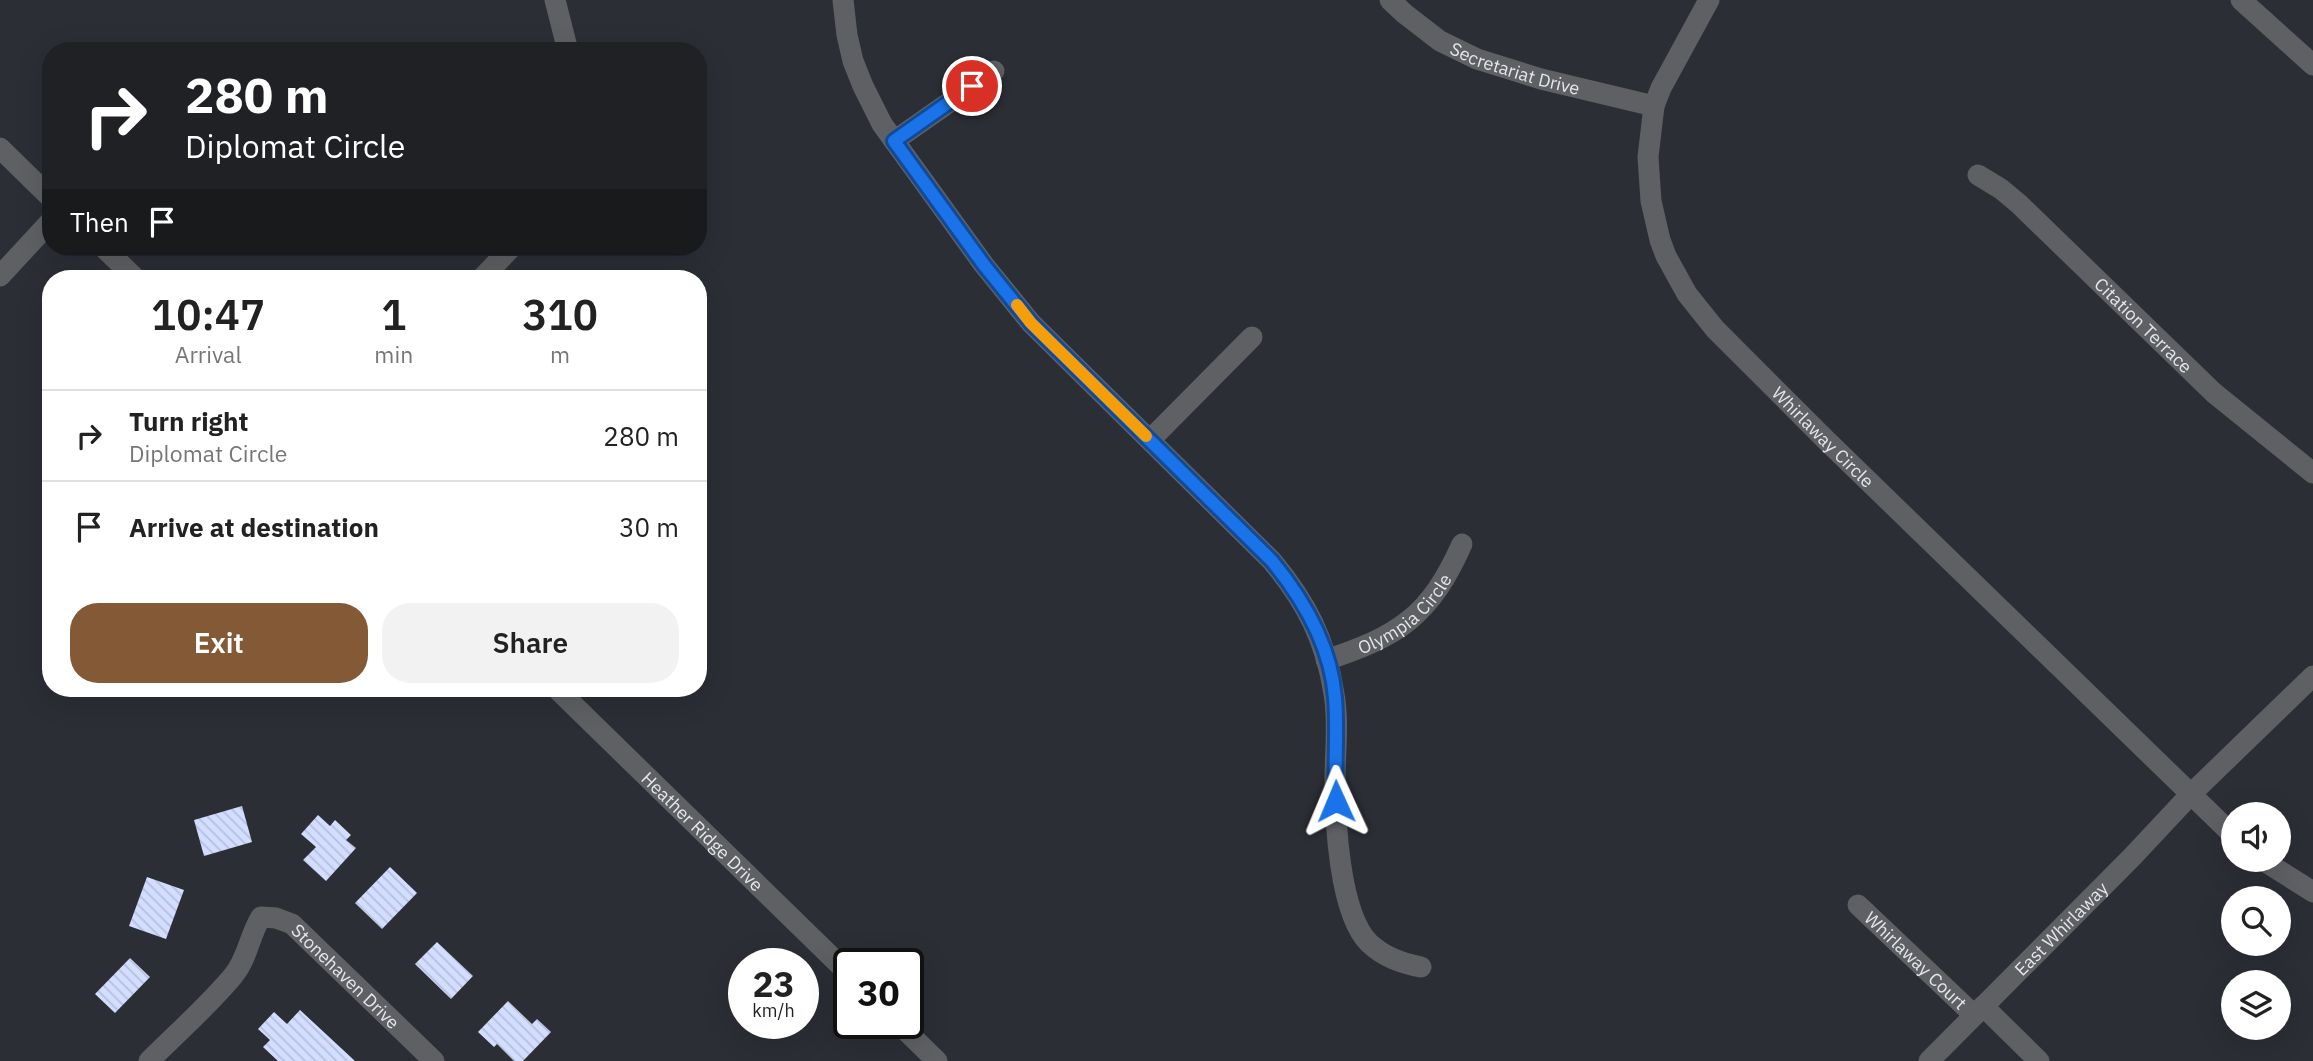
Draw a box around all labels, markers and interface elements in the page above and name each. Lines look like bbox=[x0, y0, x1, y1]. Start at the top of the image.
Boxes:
street label: Secretariat Drive bbox=[1447, 36, 1582, 99]
pin bbox=[942, 56, 1002, 116]
text: 280 m bbox=[185, 63, 329, 126]
icon: arrive bbox=[953, 67, 991, 105]
icon: right bbox=[70, 70, 161, 161]
text: Diplomat Circle bbox=[185, 125, 405, 167]
icon: arrive bbox=[143, 203, 181, 241]
text: Then bbox=[70, 205, 129, 239]
street label: Citation Terrace bbox=[2090, 272, 2198, 378]
text: 10:47 bbox=[151, 287, 265, 342]
text: 1 bbox=[381, 287, 406, 342]
text: 310 bbox=[522, 287, 598, 342]
text: Arrival bbox=[175, 339, 242, 369]
text: min bbox=[374, 339, 413, 369]
text: m bbox=[550, 339, 570, 369]
street label: Whirlaway Circle bbox=[1767, 381, 1879, 492]
text: Turn right bbox=[129, 404, 248, 438]
icon: right bbox=[70, 417, 108, 455]
text: 280 m bbox=[603, 419, 679, 453]
text: Diplomat Circle bbox=[129, 438, 287, 468]
icon: arrive bbox=[70, 508, 108, 546]
text: Arrive at destination bbox=[129, 510, 379, 544]
text: 30 m bbox=[619, 510, 679, 544]
street label: Olympia Circle bbox=[1354, 569, 1456, 659]
button: Exit bbox=[70, 603, 368, 683]
button: Share bbox=[382, 603, 679, 683]
position arrow bbox=[1299, 764, 1373, 838]
street label: Heather Ridge Drive bbox=[637, 767, 769, 896]
map controls bbox=[2221, 802, 2291, 1040]
button: sound bbox=[2221, 802, 2291, 872]
street label: East Whirlaway bbox=[2009, 877, 2113, 980]
button: search bbox=[2221, 886, 2291, 956]
street label: Whirlaway Court bbox=[1860, 906, 1972, 1014]
street label: Stonehaven Drive bbox=[287, 918, 405, 1033]
speed limit sign: 30 bbox=[833, 948, 924, 1039]
text: 23 bbox=[752, 961, 795, 1007]
button: layers bbox=[2221, 970, 2291, 1040]
text: km/h bbox=[752, 999, 795, 1022]

